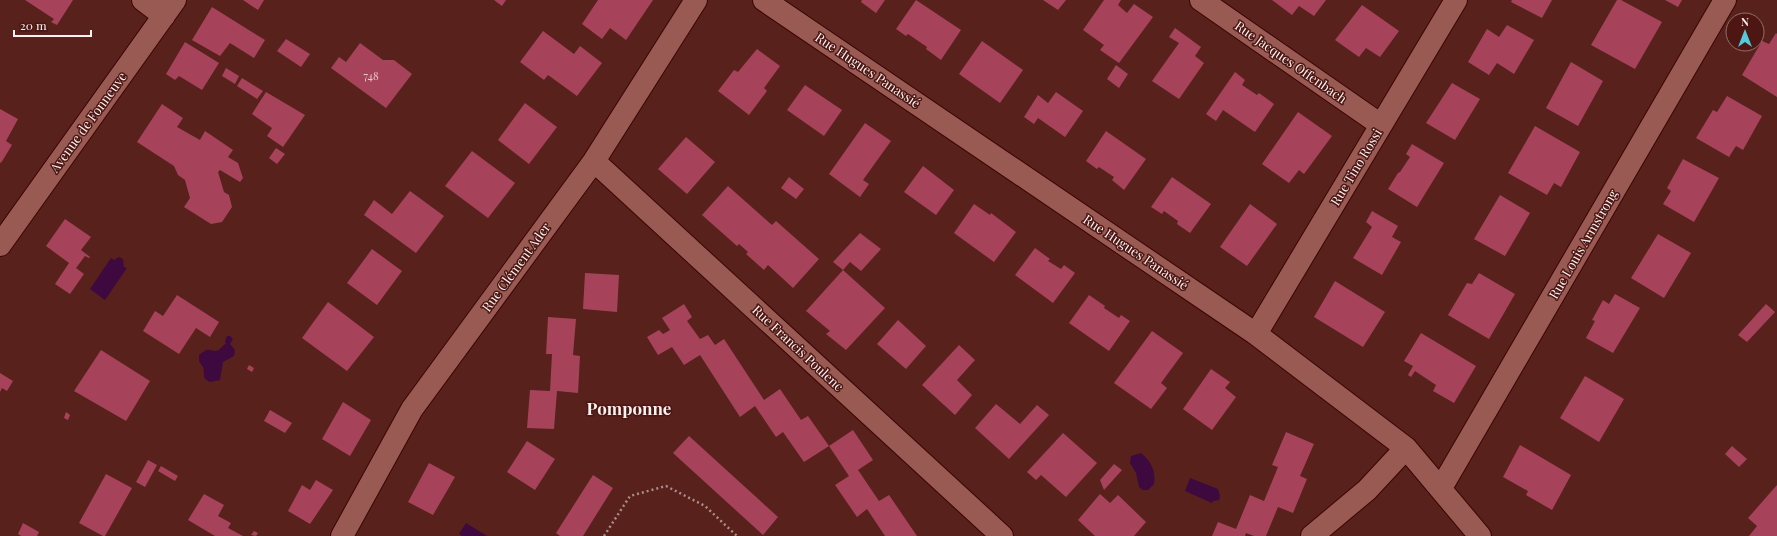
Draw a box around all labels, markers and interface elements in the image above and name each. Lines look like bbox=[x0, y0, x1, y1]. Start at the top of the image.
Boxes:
scale bar bbox=[14, 12, 91, 38]
north arrow bbox=[1725, 12, 1765, 52]
text: N bbox=[1741, 14, 1749, 29]
text: 20 m bbox=[20, 17, 47, 33]
street label: Rue Jacques Offenbach bbox=[1232, 17, 1351, 107]
street label: Rue Hugues Panassié bbox=[812, 28, 924, 111]
street label: Avenue de Fonneuve bbox=[45, 68, 130, 176]
house number: 748 bbox=[363, 68, 379, 83]
street label: Rue Tino Rossi bbox=[1326, 125, 1385, 208]
street label: Rue Louis Armstrong bbox=[1544, 186, 1621, 302]
street label: Rue Hugues Panassié bbox=[1080, 210, 1192, 293]
street label: Rue Clément Ader bbox=[478, 219, 554, 315]
street label: Rue Francis Poulenc bbox=[749, 301, 848, 394]
district label: Pomponne bbox=[587, 397, 671, 419]

